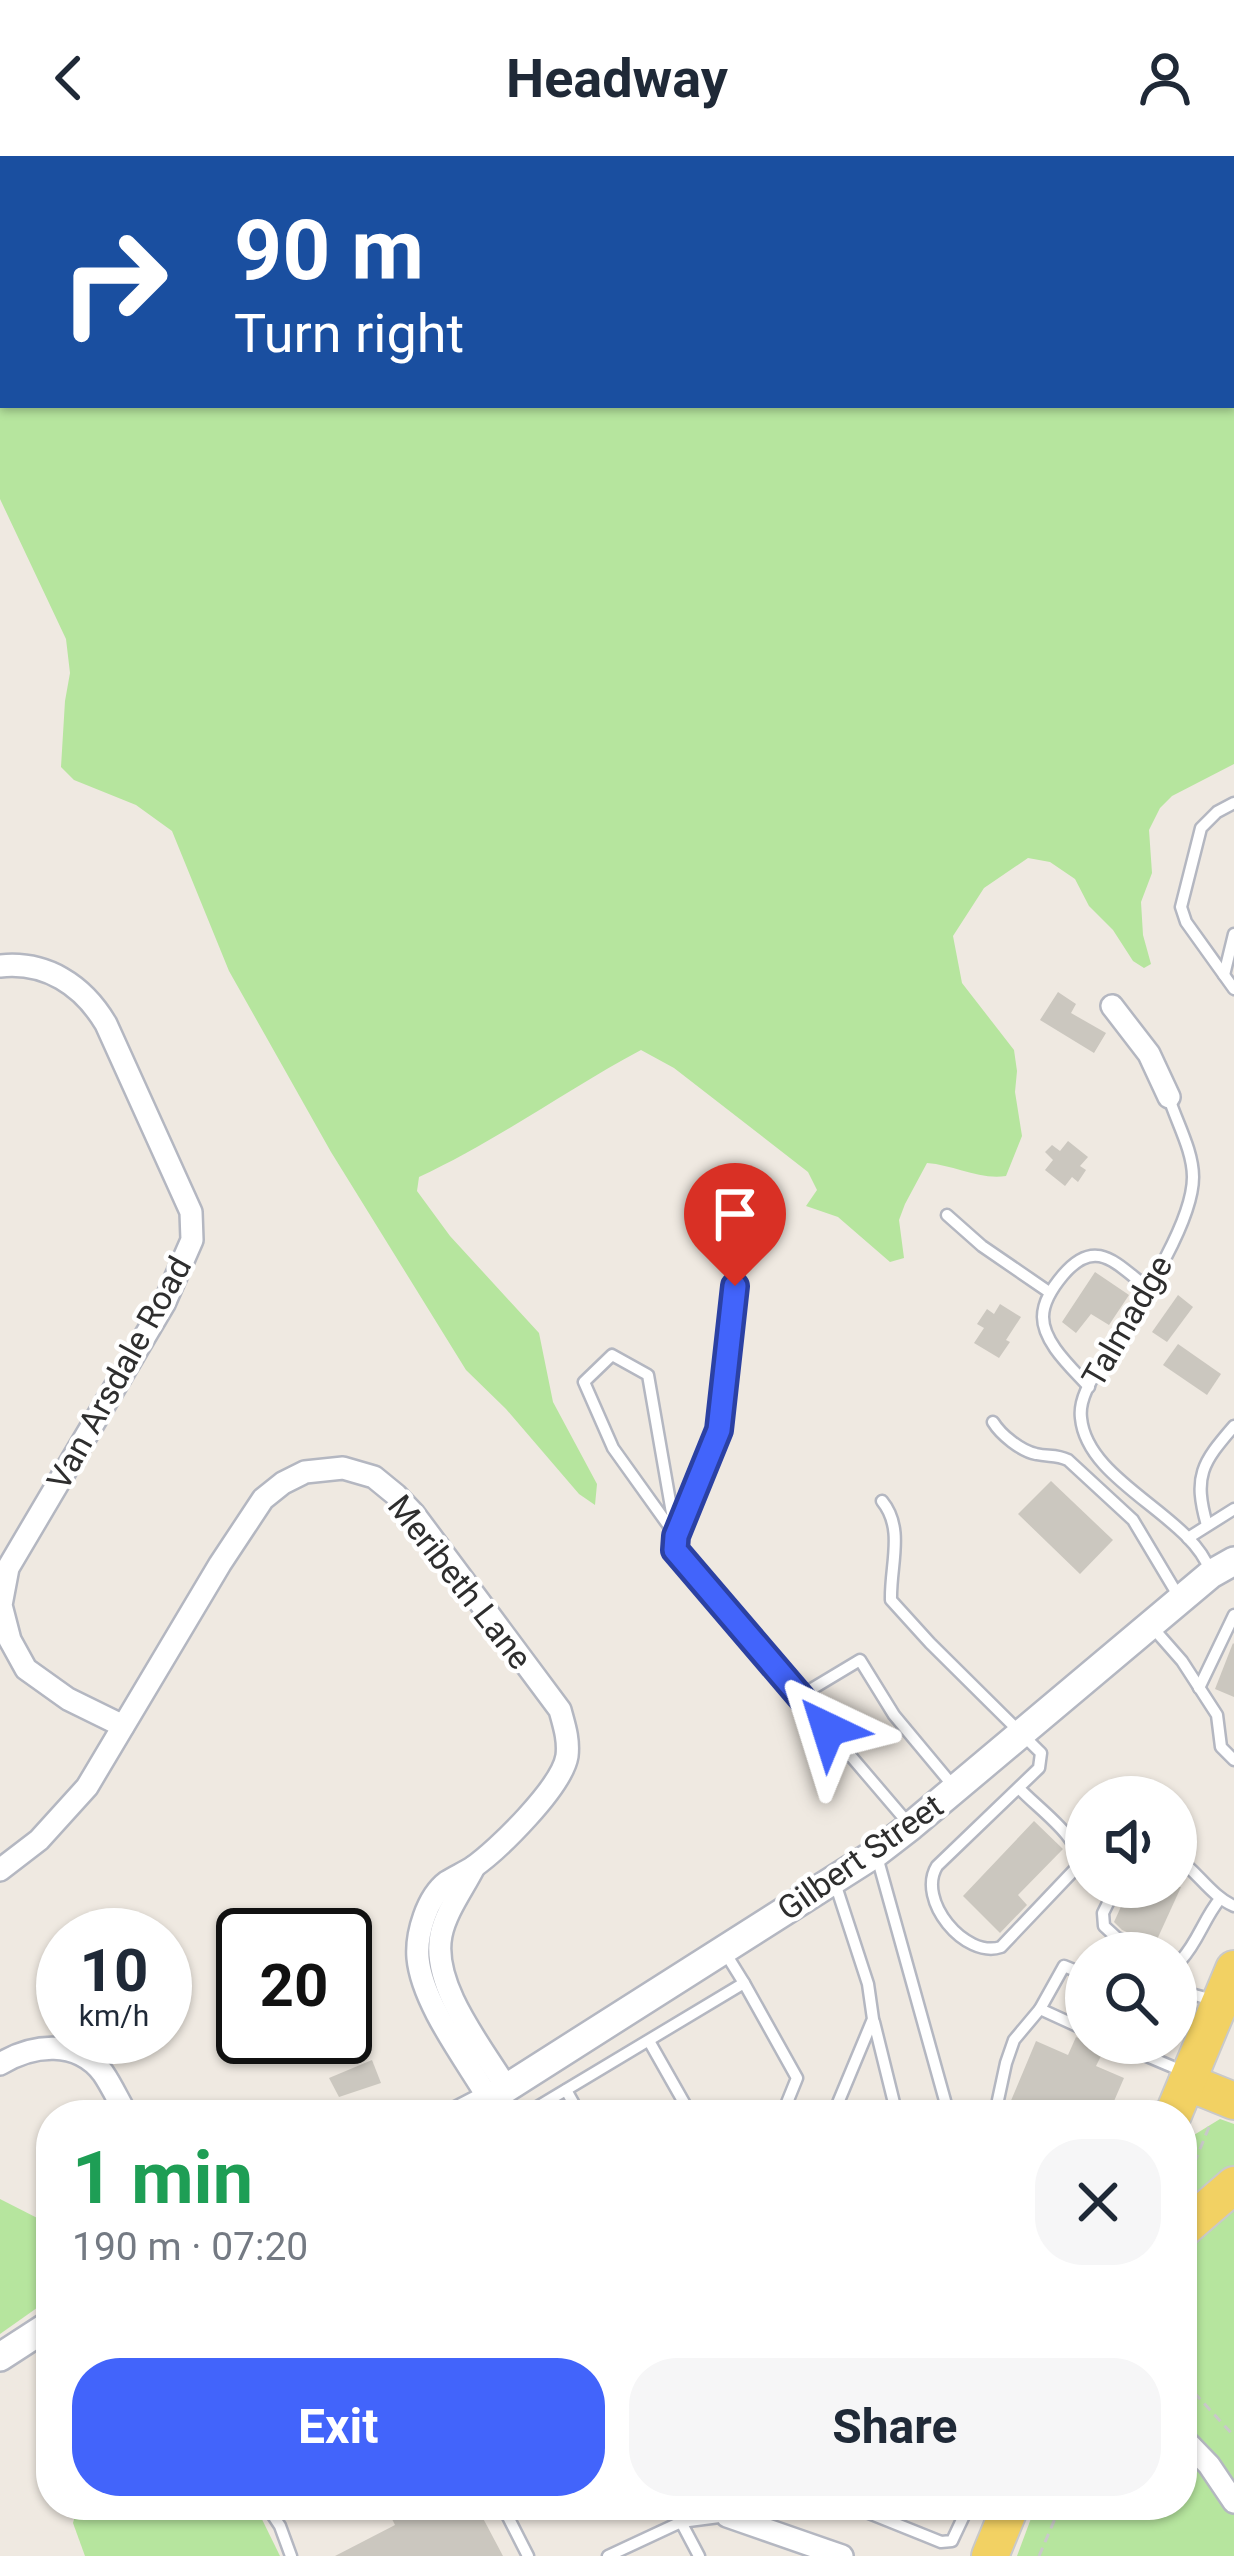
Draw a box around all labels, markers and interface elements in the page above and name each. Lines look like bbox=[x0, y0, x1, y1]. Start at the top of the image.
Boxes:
icon: back bbox=[36, 45, 102, 111]
icon: person bbox=[1132, 45, 1198, 111]
text: Headway bbox=[506, 47, 728, 110]
text: 90 m bbox=[234, 201, 424, 300]
icon: right bbox=[36, 204, 192, 360]
text: Turn right bbox=[234, 302, 464, 365]
pin bbox=[684, 1163, 786, 1286]
icon: arrive bbox=[702, 1181, 768, 1247]
street label: Talmadge bbox=[1074, 1248, 1180, 1394]
street label: Van Arsdale Road bbox=[39, 1250, 199, 1496]
street label: Meribeth Lane bbox=[380, 1487, 540, 1677]
position arrow bbox=[765, 1666, 891, 1792]
map controls bbox=[1065, 1776, 1197, 2064]
button: sound bbox=[1065, 1776, 1197, 1908]
street label: Gilbert Street bbox=[770, 1786, 950, 1928]
speed limit sign: 20 bbox=[216, 1908, 372, 2064]
button: search bbox=[1065, 1932, 1197, 2064]
text: 10 bbox=[80, 1935, 148, 2006]
text: km/h bbox=[79, 1998, 149, 2033]
text: 1 min bbox=[72, 2136, 253, 2221]
button: close bbox=[1035, 2139, 1161, 2265]
text: 190 m · 07:20 bbox=[72, 2224, 308, 2270]
button: Exit bbox=[72, 2358, 605, 2496]
button: Share bbox=[629, 2358, 1161, 2496]

